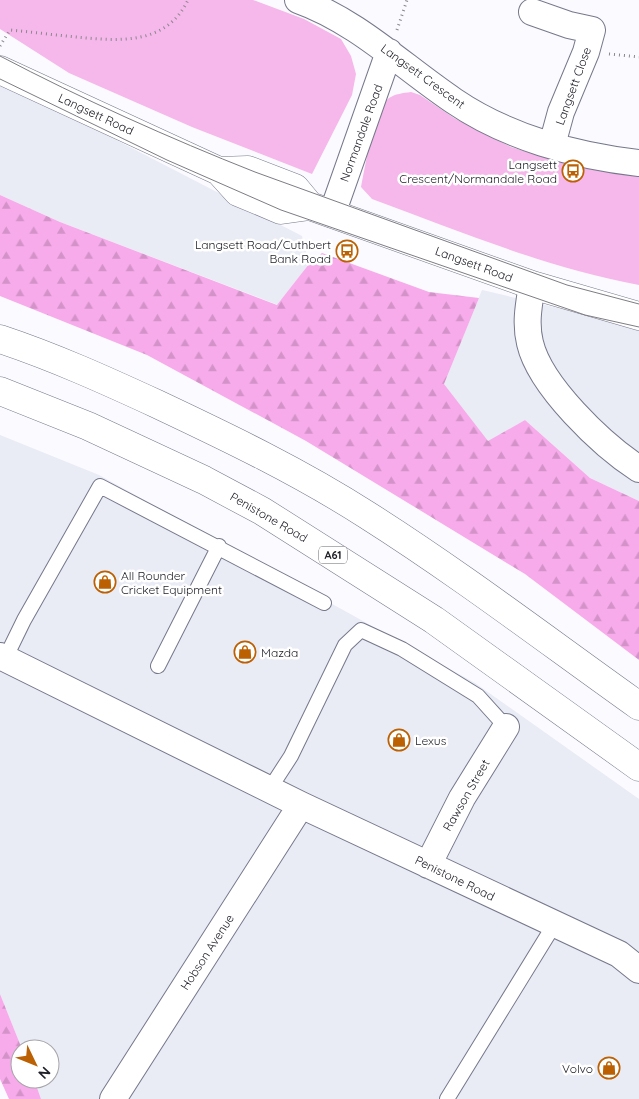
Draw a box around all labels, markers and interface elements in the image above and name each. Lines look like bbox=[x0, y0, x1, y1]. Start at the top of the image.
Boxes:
street label: Langsett Crescent bbox=[378, 40, 468, 112]
street label: Langsett Close bbox=[552, 45, 594, 127]
street label: Normandale Road bbox=[336, 82, 386, 184]
street label: Langsett Road bbox=[56, 90, 136, 138]
place label: Langsett Crescent/Normandale Road bbox=[399, 157, 557, 186]
bus stop icon: Langsett Crescent/Normandale Road bbox=[561, 159, 585, 183]
place label: Langsett Road/Cuthbert Bank Road bbox=[195, 237, 331, 266]
bus stop icon: Langsett Road/Cuthbert Bank Road bbox=[335, 239, 359, 263]
street label: Langsett Road bbox=[433, 243, 515, 285]
street label: Penistone Road bbox=[228, 489, 310, 545]
road number: A61 bbox=[319, 546, 347, 564]
place label: All Rounder Cricket Equipment bbox=[121, 568, 222, 597]
shop icon: All Rounder Cricket Equipment bbox=[93, 570, 117, 594]
shop icon: Mazda bbox=[233, 640, 257, 664]
place label: Mazda bbox=[261, 645, 298, 660]
shop icon: Lexus bbox=[387, 728, 411, 752]
place label: Lexus bbox=[415, 733, 447, 748]
street label: Rawson Street bbox=[439, 757, 493, 833]
street label: Penistone Road bbox=[413, 852, 497, 904]
street label: Hobson Avenue bbox=[177, 911, 237, 993]
north arrow bbox=[10, 1039, 60, 1089]
shop icon: Volvo bbox=[597, 1056, 621, 1080]
place label: Volvo bbox=[562, 1061, 593, 1076]
text: N bbox=[34, 1063, 55, 1083]

